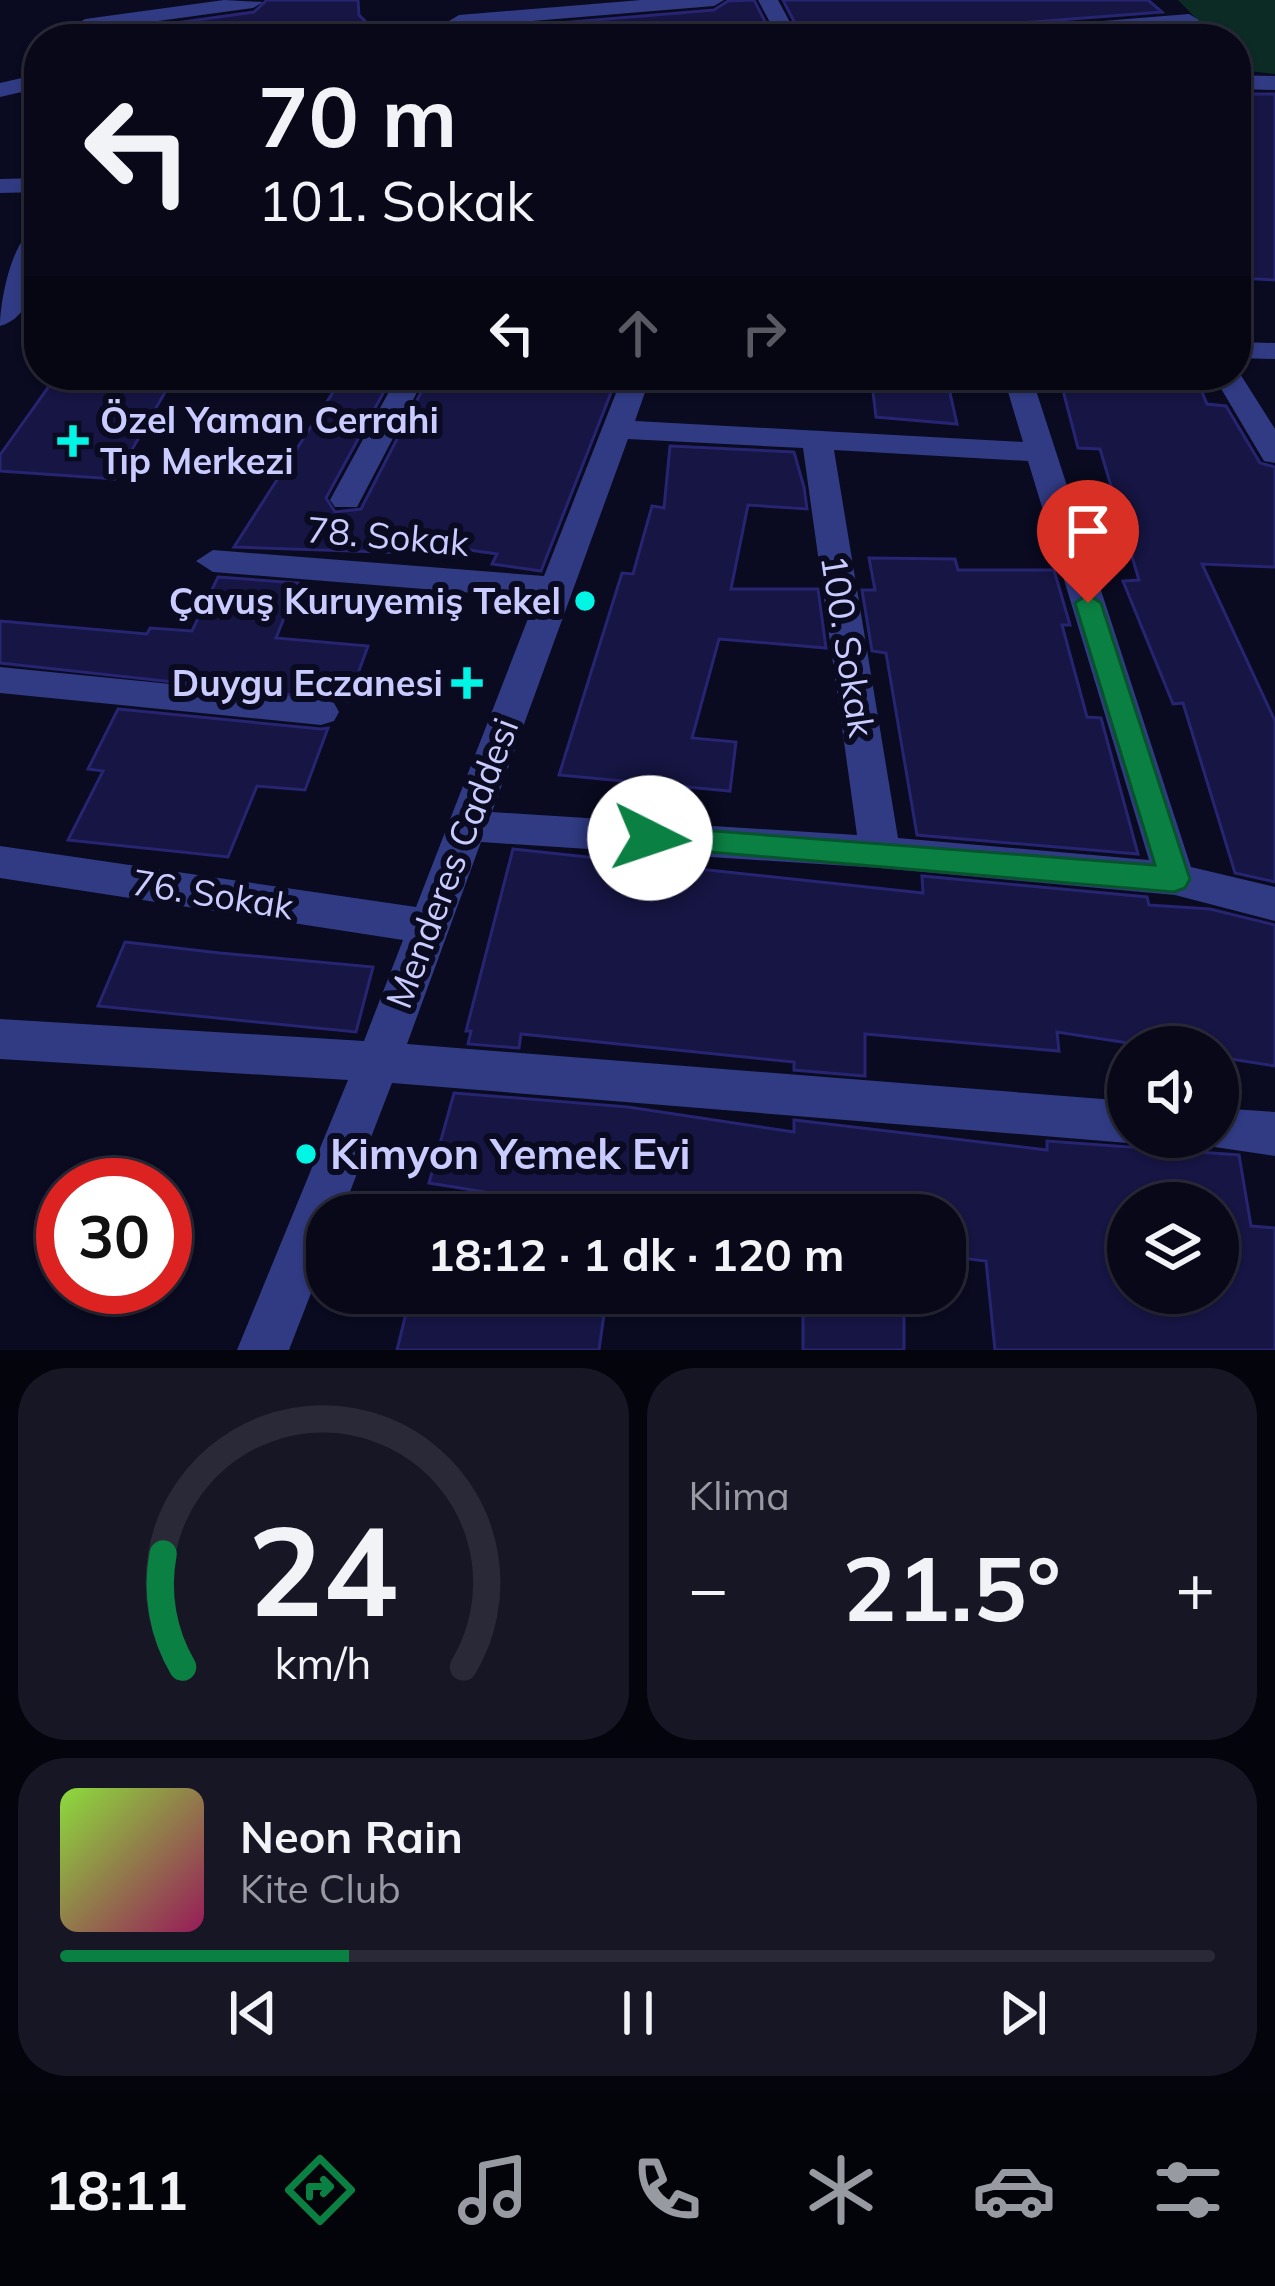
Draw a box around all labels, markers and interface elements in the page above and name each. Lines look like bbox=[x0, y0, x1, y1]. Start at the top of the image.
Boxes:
text: 70 m bbox=[258, 63, 457, 168]
icon: left bbox=[60, 72, 216, 228]
text: 101. Sokak bbox=[258, 167, 534, 235]
icon: left bbox=[479, 300, 545, 366]
icon: ahead bbox=[605, 300, 671, 366]
icon: right bbox=[731, 300, 797, 366]
place label: Özel Yaman Cerrahi Tıp Merkezi bbox=[100, 397, 439, 483]
marker: Özel Yaman Cerrahi Tıp Merkezi bbox=[57, 425, 89, 457]
pin bbox=[1037, 480, 1139, 603]
icon: arrive bbox=[1055, 498, 1121, 564]
street label: 78. Sokak bbox=[305, 506, 471, 565]
street label: 100. Sokak bbox=[812, 552, 885, 741]
place label: Çavuş Kuruyemiş Tekel bbox=[169, 578, 561, 623]
marker: Çavuş Kuruyemiş Tekel bbox=[572, 588, 598, 614]
place label: Duygu Eczanesi bbox=[172, 660, 443, 705]
marker: Duygu Eczanesi bbox=[454, 670, 480, 696]
street label: Menderes Caddesi bbox=[375, 711, 528, 1014]
position arrow bbox=[587, 775, 713, 901]
street label: 76. Sokak bbox=[129, 859, 297, 928]
map controls bbox=[1107, 1026, 1239, 1314]
button: sound bbox=[1107, 1026, 1239, 1158]
place label: Kimyon Yemek Evi bbox=[330, 1127, 690, 1180]
marker: Kimyon Yemek Evi bbox=[293, 1141, 319, 1167]
speed limit sign: 30 bbox=[36, 1158, 192, 1314]
button: layers bbox=[1107, 1182, 1239, 1314]
text: 18:12 · 1 dk · 120 m bbox=[428, 1226, 844, 1282]
text: Klima bbox=[689, 1471, 790, 1520]
text: 24 bbox=[248, 1491, 398, 1647]
text: 21.5° bbox=[843, 1531, 1061, 1644]
text: − bbox=[689, 1546, 728, 1629]
text: + bbox=[1175, 1546, 1215, 1629]
text: km/h bbox=[275, 1636, 372, 1690]
text: Neon Rain bbox=[240, 1808, 463, 1864]
text: Kite Club bbox=[240, 1864, 401, 1913]
icon: previous bbox=[220, 1980, 286, 2046]
icon: pause bbox=[605, 1980, 671, 2046]
icon: next bbox=[990, 1980, 1056, 2046]
icon: directions bbox=[278, 2148, 362, 2232]
icon: music bbox=[451, 2148, 535, 2232]
icon: phone bbox=[625, 2148, 709, 2232]
icon: climate bbox=[799, 2148, 883, 2232]
icon: car bbox=[972, 2148, 1056, 2232]
icon: filters bbox=[1146, 2148, 1230, 2232]
text: 18:11 bbox=[45, 2156, 188, 2224]

